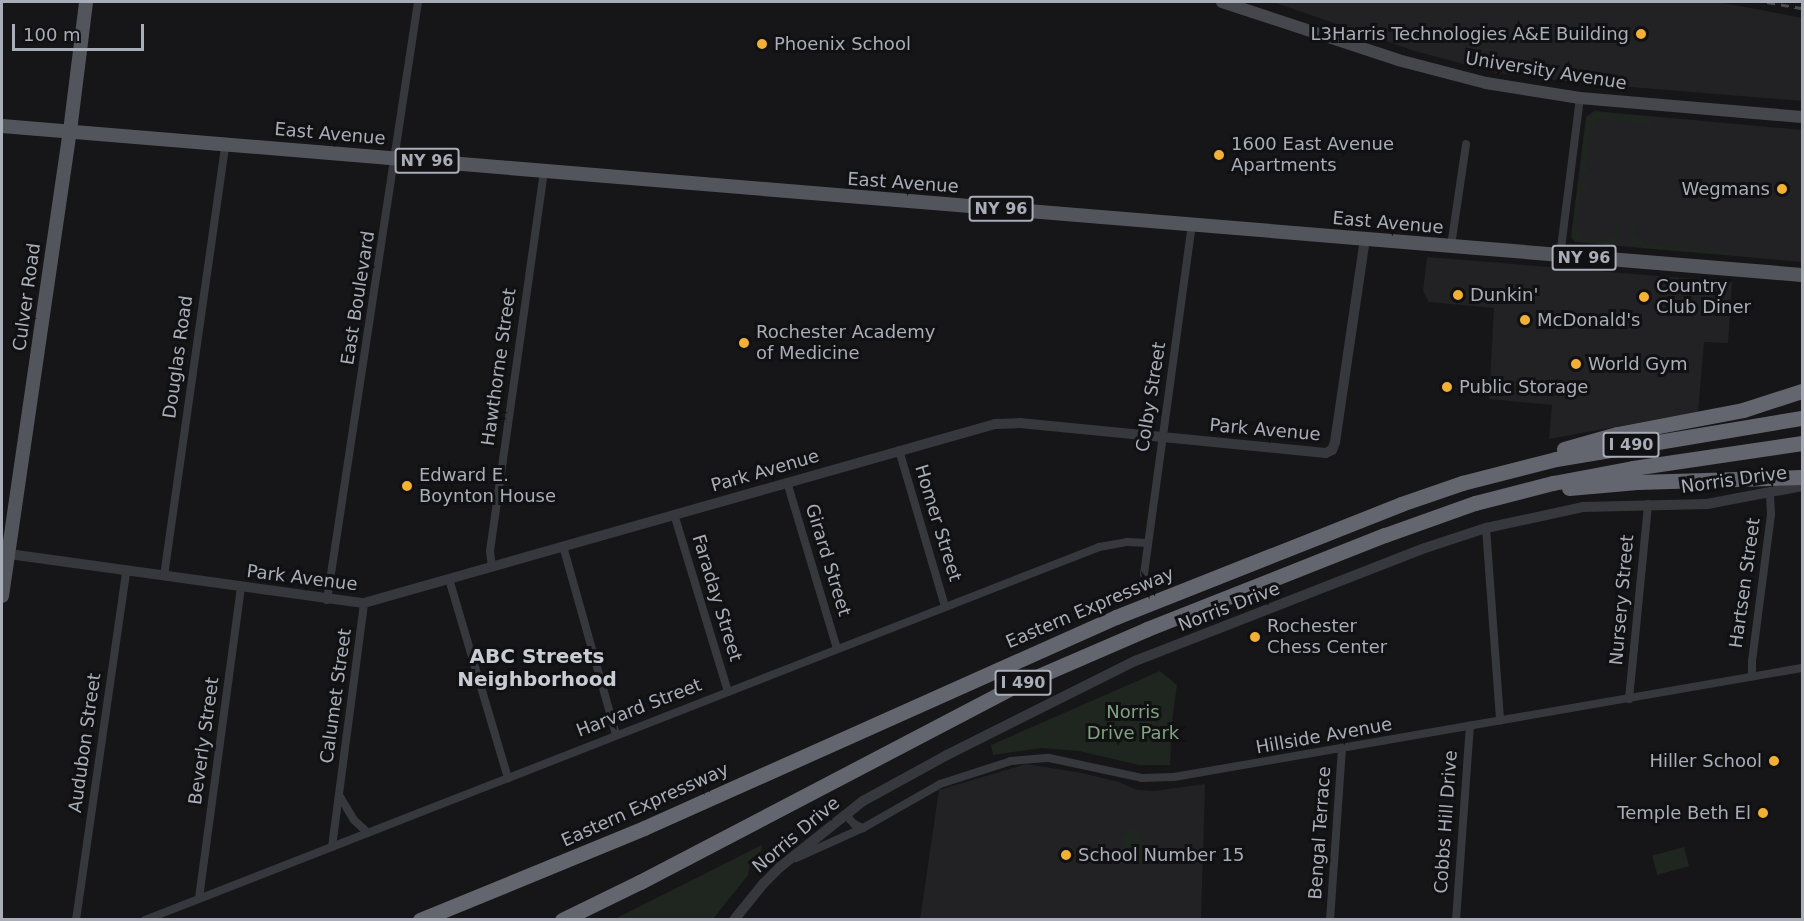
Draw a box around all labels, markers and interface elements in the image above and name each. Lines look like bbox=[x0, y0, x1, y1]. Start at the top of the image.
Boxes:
scale bar bbox=[15, 12, 147, 50]
place label: L3Harris Technologies A&E Building bbox=[1311, 23, 1629, 45]
text: 100 m bbox=[23, 24, 81, 45]
marker: L3Harris Technologies A&E Building bbox=[1634, 27, 1648, 41]
place label: Phoenix School bbox=[774, 33, 911, 55]
marker: Phoenix School bbox=[755, 37, 769, 51]
street label: University Avenue bbox=[1464, 48, 1628, 94]
street label: East Avenue bbox=[274, 118, 386, 150]
place label: 1600 East Avenue Apartments bbox=[1231, 134, 1394, 176]
road number: NY 96 bbox=[394, 148, 460, 174]
marker: 1600 East Avenue Apartments bbox=[1212, 148, 1226, 162]
street label: East Avenue bbox=[847, 168, 959, 198]
place label: Wegmans bbox=[1681, 178, 1770, 200]
marker: Wegmans bbox=[1775, 182, 1789, 196]
road number: NY 96 bbox=[968, 196, 1034, 222]
street label: East Avenue bbox=[1332, 207, 1444, 239]
street label: East Boulevard bbox=[337, 229, 379, 367]
street label: Culver Road bbox=[9, 242, 45, 352]
road number: NY 96 bbox=[1551, 245, 1617, 271]
place label: Country Club Diner bbox=[1656, 276, 1751, 318]
place label: Dunkin' bbox=[1470, 284, 1538, 306]
street label: Hawthorne Street bbox=[477, 287, 521, 447]
marker: Dunkin' bbox=[1451, 288, 1465, 302]
marker: Country Club Diner bbox=[1637, 290, 1651, 304]
street label: Douglas Road bbox=[159, 294, 197, 420]
place label: McDonald's bbox=[1537, 309, 1640, 331]
marker: McDonald's bbox=[1518, 313, 1532, 327]
place label: Rochester Academy of Medicine bbox=[756, 322, 935, 364]
marker: Rochester Academy of Medicine bbox=[737, 336, 751, 350]
street label: Colby Street bbox=[1132, 340, 1170, 454]
place label: World Gym bbox=[1588, 353, 1687, 375]
marker: World Gym bbox=[1569, 357, 1583, 371]
place label: Public Storage bbox=[1459, 376, 1588, 398]
marker: Public Storage bbox=[1440, 380, 1454, 394]
street label: Park Avenue bbox=[1209, 414, 1321, 446]
road number: I 490 bbox=[1602, 432, 1660, 458]
street label: Park Avenue bbox=[708, 445, 822, 497]
street label: Homer Street bbox=[910, 462, 966, 584]
street label: Norris Drive bbox=[1679, 462, 1789, 498]
place label: Edward E. Boynton House bbox=[419, 465, 556, 508]
marker: Edward E. Boynton House bbox=[400, 479, 414, 493]
street label: Girard Street bbox=[801, 501, 855, 619]
street label: Hartsen Street bbox=[1725, 516, 1765, 650]
street label: Faraday Street bbox=[687, 532, 747, 664]
street label: Nursery Street bbox=[1606, 534, 1638, 666]
street label: Park Avenue bbox=[245, 560, 359, 596]
street label: Eastern Expressway bbox=[1003, 563, 1177, 653]
street label: Norris Drive bbox=[1175, 578, 1283, 636]
place label: Rochester Chess Center bbox=[1267, 616, 1387, 658]
street label: Calumet Street bbox=[316, 627, 356, 765]
marker: Rochester Chess Center bbox=[1248, 630, 1262, 644]
district label: ABC Streets Neighborhood bbox=[457, 644, 617, 691]
road number: I 490 bbox=[994, 670, 1052, 696]
street label: Audubon Street bbox=[65, 672, 105, 814]
street label: Harvard Street bbox=[573, 674, 705, 742]
street label: Beverly Street bbox=[184, 676, 224, 806]
park label: Norris Drive Park bbox=[1087, 702, 1179, 744]
street label: Hillside Avenue bbox=[1254, 713, 1394, 759]
street label: Cobbs Hill Drive bbox=[1430, 750, 1462, 894]
place label: Hiller School bbox=[1650, 750, 1762, 772]
marker: Hiller School bbox=[1767, 754, 1781, 768]
street label: Eastern Expressway bbox=[558, 758, 732, 852]
street label: Bengal Terrace bbox=[1305, 766, 1335, 900]
street label: Norris Drive bbox=[748, 792, 844, 878]
place label: Temple Beth El bbox=[1617, 802, 1751, 824]
marker: Temple Beth El bbox=[1756, 806, 1770, 820]
place label: School Number 15 bbox=[1078, 844, 1244, 866]
marker: School Number 15 bbox=[1059, 848, 1073, 862]

